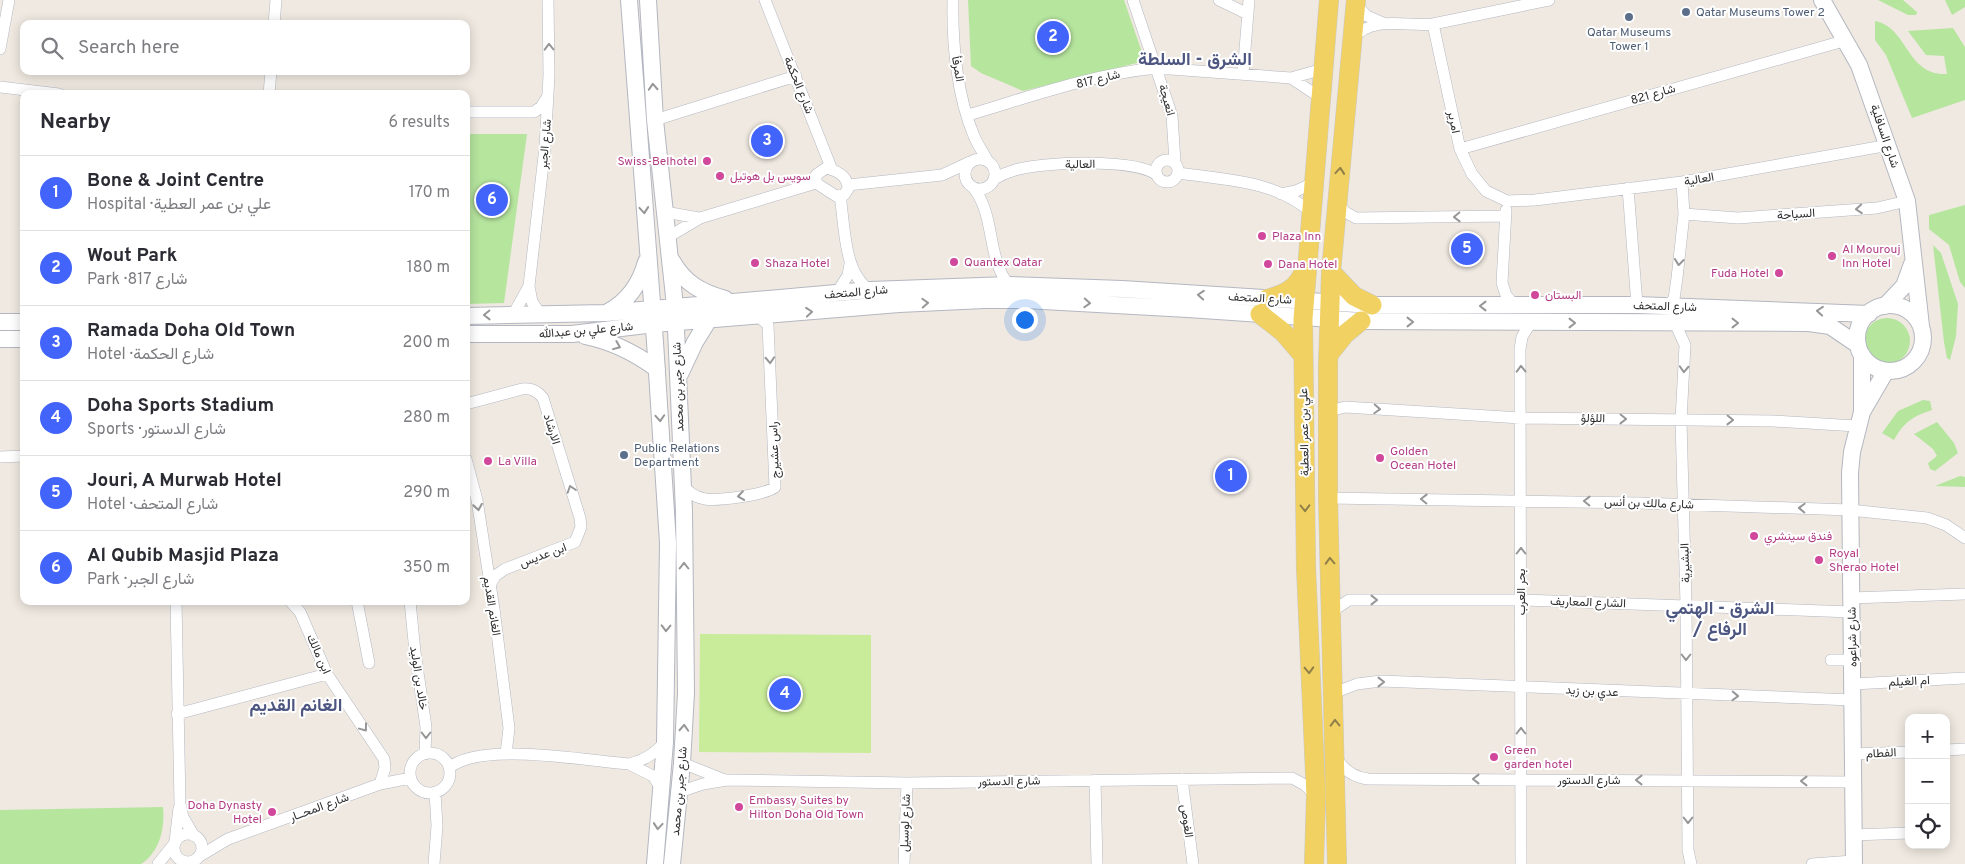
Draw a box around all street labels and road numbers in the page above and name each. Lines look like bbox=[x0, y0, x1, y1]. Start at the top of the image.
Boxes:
street label: شارع الحكمة bbox=[779, 54, 817, 116]
street label: المرفأ bbox=[947, 55, 967, 83]
street label: شارع 817 bbox=[1074, 67, 1122, 93]
street label: شارع 821 bbox=[1629, 81, 1678, 109]
street label: انعيجة bbox=[1154, 83, 1178, 118]
street label: شارع السافلية bbox=[1866, 102, 1902, 170]
street label: امرير bbox=[1443, 109, 1463, 135]
street label: شارع الجبر bbox=[536, 118, 556, 171]
street label: العالية bbox=[1065, 157, 1095, 173]
street label: العالية bbox=[1683, 169, 1715, 190]
street label: السياحة bbox=[1776, 206, 1816, 224]
street label: شارع المتحف bbox=[824, 282, 889, 304]
street label: شارع المتحف bbox=[1228, 289, 1292, 309]
street label: شارع المتحف bbox=[1633, 298, 1697, 316]
street label: شارع علي بن عبدالله bbox=[538, 319, 634, 344]
street label: شارع جبر بن محمد bbox=[669, 342, 689, 432]
street label: علي بن عمر العطية bbox=[1296, 388, 1315, 476]
street label: اللؤلؤ bbox=[1581, 411, 1605, 427]
street label: الارشاد bbox=[539, 412, 563, 447]
street label: راس عشيرج bbox=[766, 421, 784, 479]
street label: شارع مالك بن أنس bbox=[1604, 494, 1694, 514]
street label: ابن عديس bbox=[518, 540, 569, 572]
street label: البشيرية bbox=[1677, 543, 1695, 583]
street label: بحر العرب bbox=[1514, 569, 1530, 615]
street label: الغانم القديم bbox=[478, 575, 504, 637]
street label: الشارع المعاريف bbox=[1550, 594, 1626, 612]
street label: شارع شراعوه bbox=[1844, 607, 1862, 667]
street label: ابن مالك bbox=[302, 632, 334, 677]
street label: خالد بن الوليد bbox=[405, 645, 431, 711]
street label: ام الغيلم bbox=[1888, 673, 1930, 691]
street label: عدي بن زيد bbox=[1565, 683, 1619, 702]
street label: الفطام bbox=[1865, 745, 1897, 763]
street label: شارع جبر بن محمد bbox=[668, 746, 692, 836]
street label: شارع الدستور bbox=[976, 773, 1041, 791]
street label: شارع الدستور bbox=[1557, 773, 1620, 789]
street label: شارع المحــار bbox=[286, 790, 351, 826]
street label: شارع لوسيل bbox=[897, 794, 915, 852]
street label: الغوص bbox=[1176, 803, 1196, 839]

